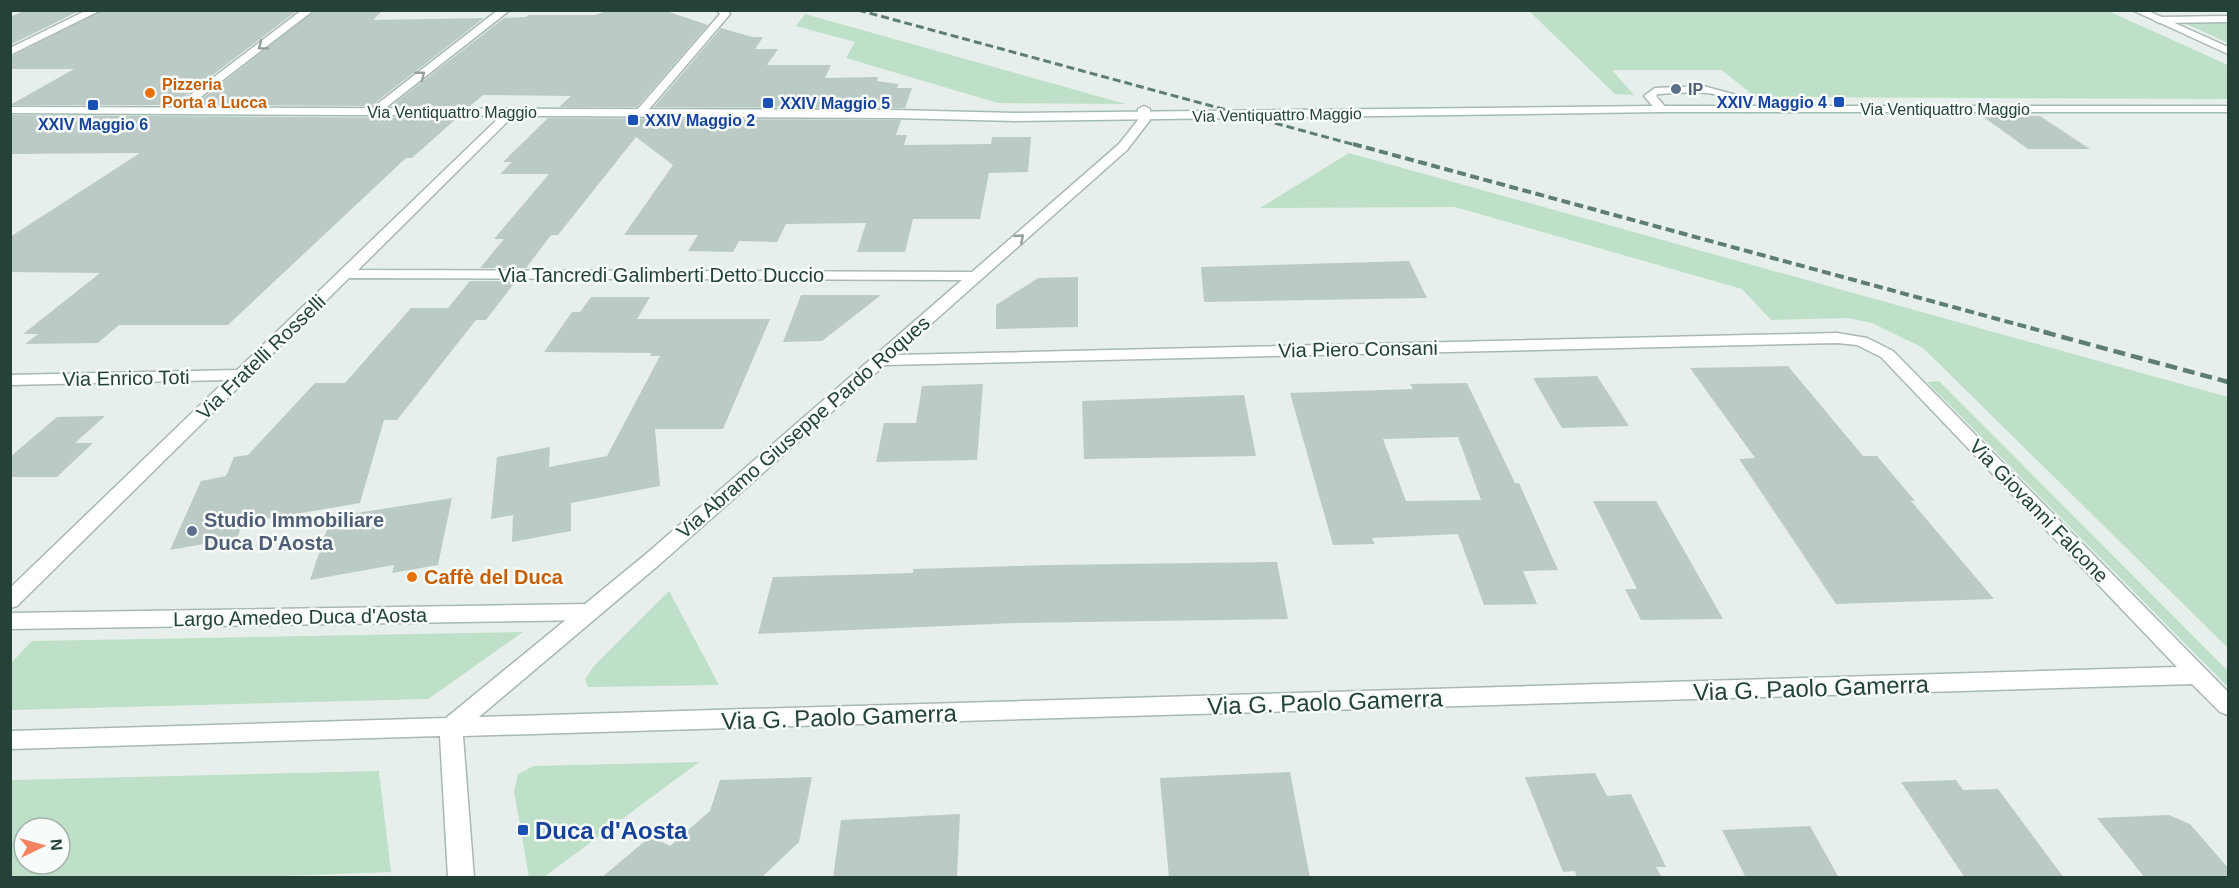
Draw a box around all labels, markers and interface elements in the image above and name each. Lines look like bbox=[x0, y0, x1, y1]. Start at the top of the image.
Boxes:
one-way arrow bbox=[258, 39, 269, 50]
one-way arrow bbox=[415, 72, 426, 83]
place label: Pizzeria Porta a Lucca bbox=[162, 76, 267, 111]
place label: IP bbox=[1688, 81, 1703, 98]
marker: IP bbox=[1669, 82, 1683, 96]
marker: Pizzeria Porta a Lucca bbox=[143, 86, 157, 100]
place label: XXIV Maggio 4 bbox=[1717, 94, 1827, 111]
place label: XXIV Maggio 5 bbox=[780, 95, 890, 112]
marker: XXIV Maggio 4 bbox=[1832, 95, 1846, 109]
marker: XXIV Maggio 5 bbox=[761, 96, 775, 110]
marker: XXIV Maggio 6 bbox=[86, 98, 100, 112]
street label: Via Ventiquattro Maggio bbox=[1860, 101, 2030, 118]
street label: Via Ventiquattro Maggio bbox=[367, 104, 537, 121]
street label: Via Ventiquattro Maggio bbox=[1192, 105, 1362, 125]
place label: XXIV Maggio 2 bbox=[645, 112, 755, 129]
marker: XXIV Maggio 2 bbox=[626, 113, 640, 127]
place label: XXIV Maggio 6 bbox=[38, 116, 148, 133]
one-way arrow bbox=[1013, 234, 1024, 245]
street label: Via Tancredi Galimberti Detto Duccio bbox=[498, 264, 824, 286]
street label: Via Fratelli Rosselli bbox=[192, 290, 330, 424]
street label: Via Abramo Giuseppe Pardo Roques bbox=[672, 311, 934, 543]
street label: Via Piero Consani bbox=[1278, 337, 1438, 361]
street label: Via Enrico Toti bbox=[62, 366, 190, 390]
street label: Via Giovanni Falcone bbox=[1965, 435, 2113, 587]
place label: Studio Immobiliare Duca D'Aosta bbox=[204, 509, 384, 554]
marker: Studio Immobiliare Duca D'Aosta bbox=[185, 524, 199, 538]
place label: Caffè del Duca bbox=[424, 566, 564, 588]
marker: Caffè del Duca bbox=[405, 570, 419, 584]
street label: Largo Amedeo Duca d'Aosta bbox=[173, 604, 428, 630]
street label: Via G. Paolo Gamerra bbox=[1693, 670, 1930, 706]
street label: Via G. Paolo Gamerra bbox=[1207, 684, 1444, 720]
street label: Via G. Paolo Gamerra bbox=[721, 699, 958, 735]
north arrow bbox=[12, 816, 72, 876]
place label: Duca d'Aosta bbox=[535, 817, 688, 844]
marker: Duca d'Aosta bbox=[516, 823, 530, 837]
text: N bbox=[47, 838, 65, 851]

